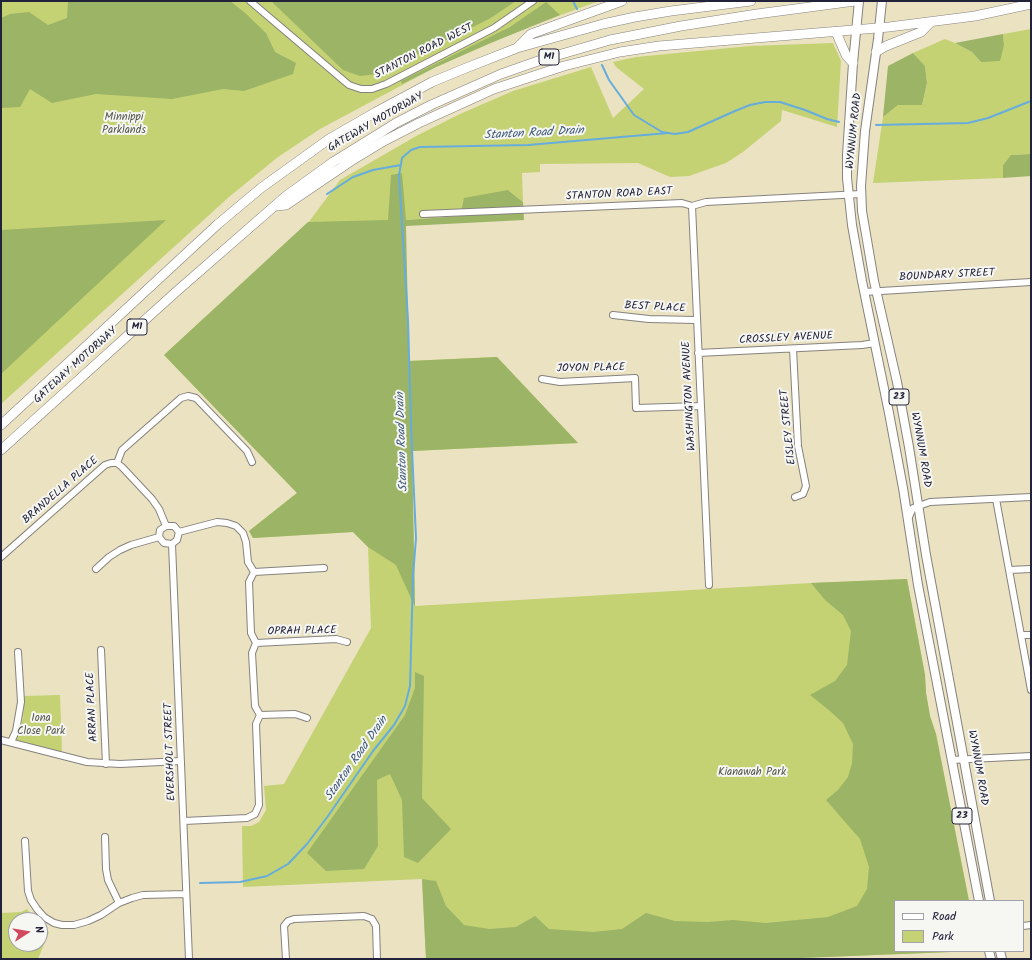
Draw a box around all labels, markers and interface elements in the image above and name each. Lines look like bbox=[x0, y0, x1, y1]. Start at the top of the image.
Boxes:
street label: STANTON ROAD WEST bbox=[373, 21, 475, 83]
road number: M1 bbox=[539, 49, 559, 65]
street label: GATEWAY MOTORWAY bbox=[326, 90, 426, 156]
street label: WYNNUM ROAD bbox=[844, 92, 866, 170]
park label: Minnippi Parklands bbox=[102, 111, 146, 137]
water label: Stanton Road Drain bbox=[484, 124, 584, 144]
street label: STANTON ROAD EAST bbox=[565, 186, 673, 204]
street label: BOUNDARY STREET bbox=[899, 267, 995, 285]
street label: BEST PLACE bbox=[624, 300, 686, 316]
road number: M1 bbox=[127, 319, 147, 335]
street label: GATEWAY MOTORWAY bbox=[32, 325, 120, 407]
street label: CROSSLEY AVENUE bbox=[739, 330, 833, 348]
street label: WASHINGTON AVENUE bbox=[681, 341, 699, 451]
street label: JOYON PLACE bbox=[557, 362, 625, 376]
street label: EISLEY STREET bbox=[778, 389, 800, 465]
road number: 23 bbox=[889, 389, 909, 405]
water label: Stanton Road Drain bbox=[394, 392, 412, 492]
street label: WYNNUM ROAD bbox=[907, 411, 933, 489]
street label: BRANDELLA PLACE bbox=[20, 455, 102, 527]
street label: OPRAH PLACE bbox=[267, 625, 337, 639]
street label: ARRAN PLACE bbox=[85, 672, 101, 742]
street label: EVERSHOLT STREET bbox=[163, 703, 179, 801]
park label: Iona Close Park bbox=[17, 712, 65, 738]
water label: Stanton Road Drain bbox=[322, 714, 392, 804]
street label: WYNNUM ROAD bbox=[964, 729, 990, 807]
park label: Kianawah Park bbox=[718, 766, 786, 780]
road number: 23 bbox=[952, 808, 972, 824]
legend bbox=[894, 900, 1024, 952]
text: Road bbox=[932, 907, 956, 926]
north arrow bbox=[8, 912, 48, 952]
text: N bbox=[29, 924, 48, 935]
text: Park bbox=[932, 927, 954, 946]

